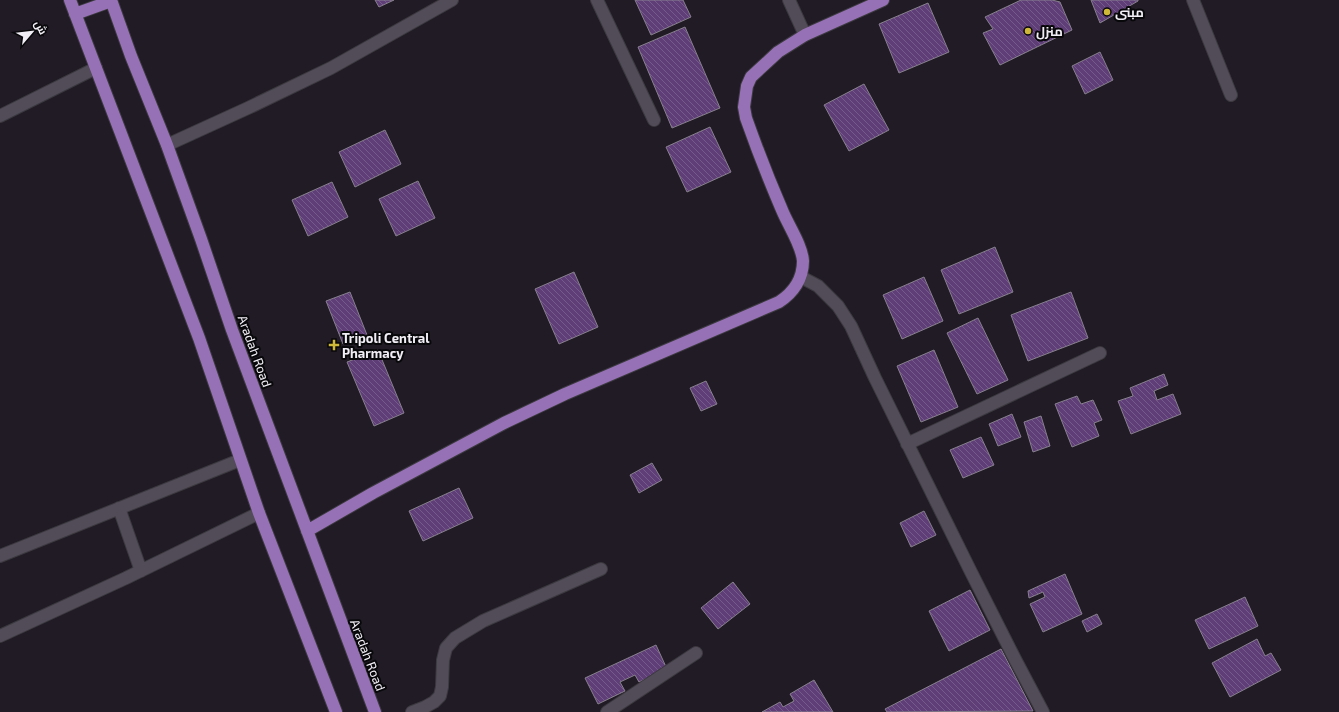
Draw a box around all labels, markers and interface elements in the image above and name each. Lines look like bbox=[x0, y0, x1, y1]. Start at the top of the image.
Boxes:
place label: مبنى bbox=[1115, 4, 1144, 20]
marker: مبنى bbox=[1102, 7, 1112, 17]
north arrow bbox=[12, 12, 52, 52]
text: ش bbox=[31, 18, 50, 37]
place label: منزل bbox=[1036, 23, 1063, 40]
marker: منزل bbox=[1023, 26, 1033, 36]
street label: Aradah Road bbox=[235, 313, 275, 389]
place label: Tripoli Central Pharmacy bbox=[342, 330, 430, 361]
marker: Tripoli Central Pharmacy bbox=[329, 340, 339, 350]
street label: Aradah Road bbox=[347, 617, 389, 693]

